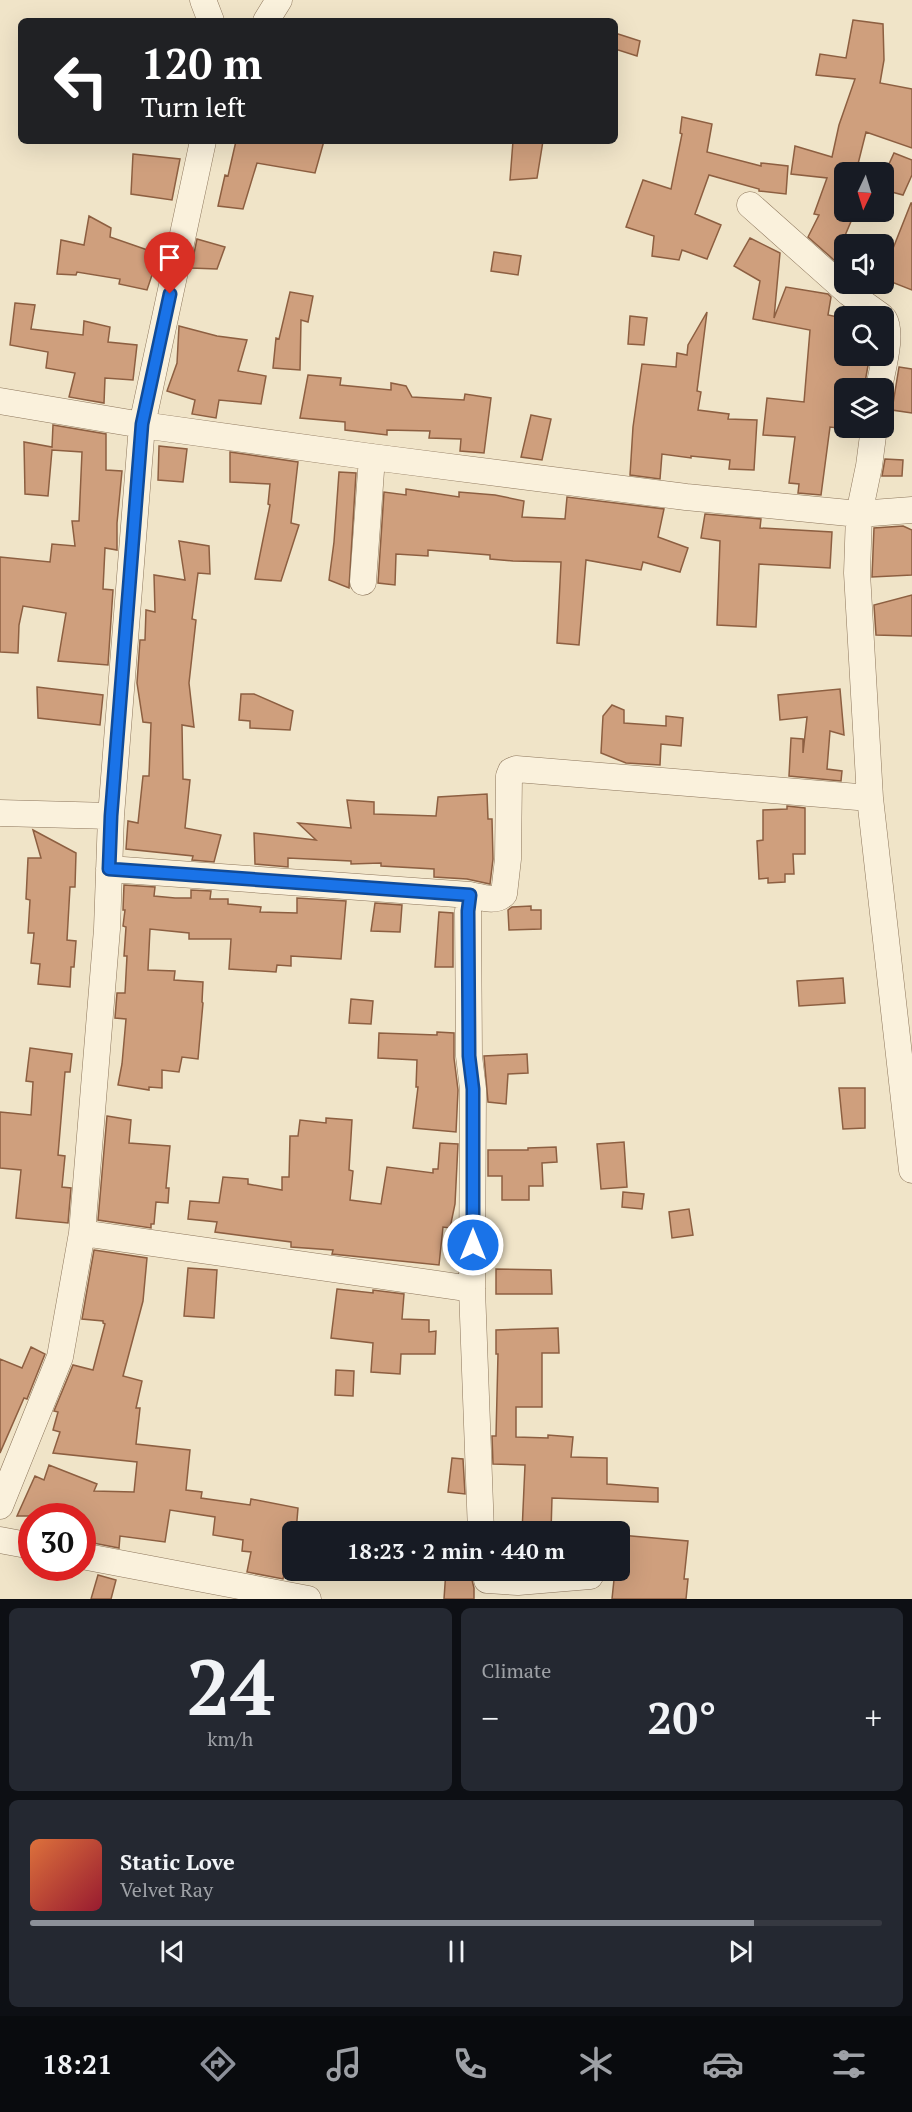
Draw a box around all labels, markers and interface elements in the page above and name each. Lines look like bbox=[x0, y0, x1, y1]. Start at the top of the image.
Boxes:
text: 120 m bbox=[141, 35, 262, 91]
icon: left bbox=[42, 42, 120, 120]
text: Turn left bbox=[141, 89, 246, 125]
north arrow bbox=[834, 162, 894, 222]
map controls bbox=[834, 162, 894, 438]
pin bbox=[144, 232, 195, 294]
button: sound bbox=[834, 234, 894, 294]
icon: arrive bbox=[153, 241, 186, 274]
button: search bbox=[834, 306, 894, 366]
button: layers bbox=[834, 378, 894, 438]
position arrow bbox=[441, 1213, 505, 1277]
speed limit sign: 30 bbox=[18, 1503, 96, 1581]
text: 18:23 · 2 min · 440 m bbox=[347, 1536, 565, 1565]
text: 24 bbox=[186, 1634, 274, 1737]
text: Climate bbox=[482, 1657, 551, 1684]
text: 20° bbox=[647, 1687, 716, 1747]
text: − bbox=[482, 1696, 499, 1739]
text: + bbox=[864, 1696, 882, 1739]
text: km/h bbox=[207, 1725, 253, 1752]
text: Static Love bbox=[120, 1847, 235, 1876]
text: Velvet Ray bbox=[120, 1876, 213, 1903]
icon: previous bbox=[156, 1935, 189, 1968]
icon: pause bbox=[440, 1935, 473, 1968]
icon: next bbox=[724, 1935, 757, 1968]
icon: directions bbox=[197, 2043, 239, 2085]
icon: music bbox=[323, 2043, 365, 2085]
icon: phone bbox=[449, 2043, 491, 2085]
icon: climate bbox=[575, 2043, 617, 2085]
icon: car bbox=[702, 2043, 744, 2085]
icon: filters bbox=[828, 2043, 870, 2085]
text: 18:21 bbox=[42, 2046, 112, 2082]

